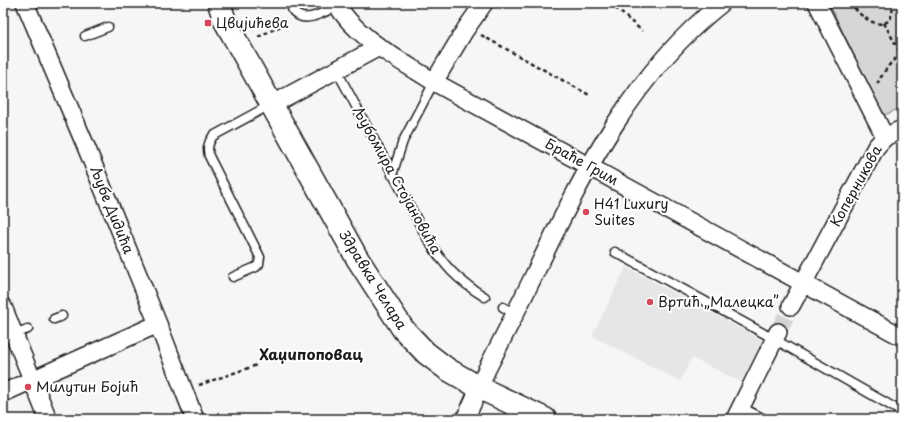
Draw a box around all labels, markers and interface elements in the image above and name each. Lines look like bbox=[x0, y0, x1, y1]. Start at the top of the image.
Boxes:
place label: Цвијићева bbox=[216, 12, 289, 33]
marker: Цвијићева bbox=[203, 18, 213, 28]
street label: Љубомира Стојановића bbox=[348, 102, 447, 258]
street label: Браће Грим bbox=[542, 133, 623, 190]
street label: Коперникова bbox=[825, 141, 887, 230]
street label: Љубе Дидића bbox=[85, 163, 140, 257]
place label: H41 Luxury Suites bbox=[594, 193, 669, 230]
marker: H41 Luxury Suites bbox=[581, 207, 591, 217]
street label: Здравка Челара bbox=[334, 225, 412, 334]
place label: Вртић „Малецка” bbox=[658, 291, 779, 312]
marker: Вртић „Малецка” bbox=[645, 297, 655, 307]
district label: Хаџипоповац bbox=[259, 342, 363, 365]
place label: Милутин Бојић bbox=[36, 376, 138, 397]
marker: Милутин Бојић bbox=[23, 382, 33, 392]

